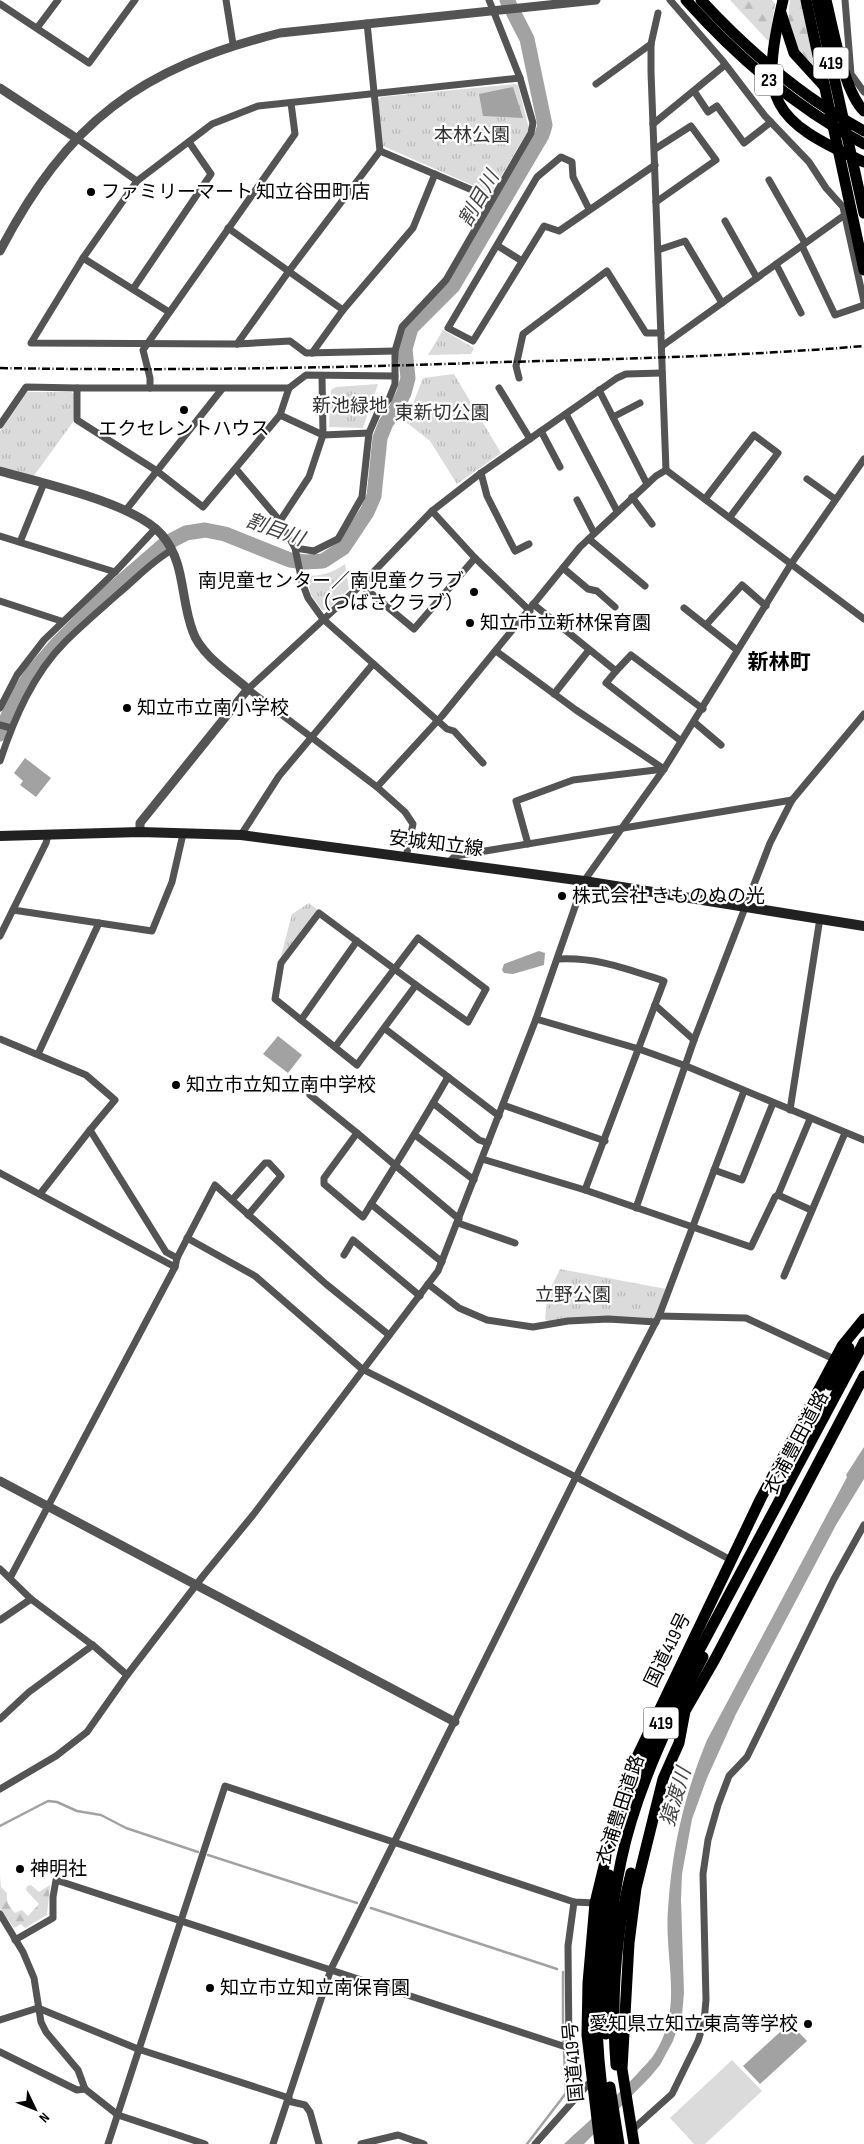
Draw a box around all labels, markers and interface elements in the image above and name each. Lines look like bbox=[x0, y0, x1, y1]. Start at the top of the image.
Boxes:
road number: 419 bbox=[814, 48, 848, 78]
road number: 23 bbox=[755, 64, 783, 96]
park label: 本林公園 bbox=[434, 124, 510, 147]
water label: 割目川 bbox=[454, 165, 505, 231]
place label: ファミリーマート 知立谷田町店 bbox=[101, 181, 370, 204]
marker: ファミリーマート 知立谷田町店 bbox=[85, 186, 97, 198]
park label: 新池緑地 bbox=[312, 395, 388, 418]
park label: 東新切公園 bbox=[394, 402, 490, 425]
marker: エクセレントハウス bbox=[178, 404, 190, 416]
place label: エクセレントハウス bbox=[98, 418, 270, 441]
water label: 割目川 bbox=[243, 508, 309, 552]
place label: 南児童センター／南児童クラブ （つばさクラブ） bbox=[198, 570, 464, 615]
marker: 南児童センター／南児童クラブ （つばさクラブ） bbox=[468, 586, 480, 598]
place label: 知立市立新林保育園 bbox=[480, 612, 651, 635]
marker: 知立市立新林保育園 bbox=[464, 617, 476, 629]
district label: 新林町 bbox=[748, 650, 811, 675]
place label: 知立市立南小学校 bbox=[137, 697, 289, 720]
marker: 知立市立南小学校 bbox=[121, 702, 133, 714]
street label: 安城知立線 bbox=[387, 827, 485, 861]
place label: 株式会社 きものぬの光 bbox=[572, 885, 765, 908]
marker: 株式会社 きものぬの光 bbox=[556, 890, 568, 902]
place label: 知立市立知立南中学校 bbox=[186, 1074, 376, 1097]
marker: 知立市立知立南中学校 bbox=[170, 1079, 182, 1091]
park label: 立野公園 bbox=[535, 1284, 611, 1307]
street label: 衣浦豊田道路 bbox=[760, 1387, 834, 1499]
street label: 国道419号 bbox=[640, 1609, 696, 1691]
road number: 419 bbox=[644, 1708, 678, 1739]
street label: 衣浦豊田道路 bbox=[592, 1752, 650, 1868]
water label: 猿渡川 bbox=[656, 1763, 697, 1829]
place label: 神明社 bbox=[30, 1858, 87, 1881]
marker: 神明社 bbox=[14, 1863, 26, 1875]
place label: 知立市立知立南保育園 bbox=[220, 1977, 410, 2000]
marker: 知立市立知立南保育園 bbox=[204, 1982, 216, 1994]
place label: 愛知県立知立東高等学校 bbox=[589, 2013, 798, 2036]
marker: 愛知県立知立東高等学校 bbox=[802, 2018, 814, 2030]
street label: 国道419号 bbox=[559, 2021, 589, 2103]
north arrow bbox=[10, 2084, 60, 2134]
text: N bbox=[35, 2109, 53, 2126]

